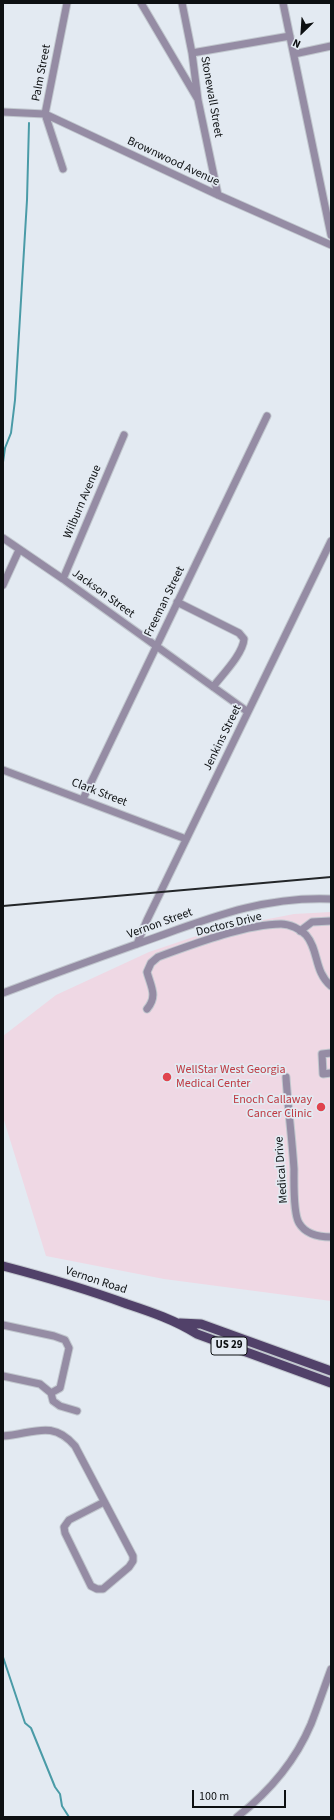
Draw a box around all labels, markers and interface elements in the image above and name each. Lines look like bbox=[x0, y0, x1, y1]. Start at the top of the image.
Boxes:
north arrow bbox=[282, 12, 322, 52]
text: N bbox=[290, 35, 303, 52]
street label: Palm Street bbox=[29, 43, 55, 103]
street label: Stonewall Street bbox=[197, 55, 225, 139]
street label: Brownwood Avenue bbox=[124, 134, 222, 190]
street label: Wilburn Avenue bbox=[61, 463, 105, 541]
street label: Freeman Street bbox=[142, 564, 188, 640]
street label: Jackson Street bbox=[69, 566, 137, 622]
street label: Jenkins Street bbox=[201, 703, 245, 773]
street label: Clark Street bbox=[69, 776, 129, 810]
street label: Vernon Street bbox=[125, 906, 195, 942]
street label: Doctors Drive bbox=[195, 910, 263, 940]
place label: WellStar West Georgia Medical Center bbox=[176, 1063, 286, 1091]
marker: WellStar West Georgia Medical Center bbox=[161, 1071, 173, 1083]
place label: Enoch Callaway Cancer Clinic bbox=[233, 1093, 312, 1121]
marker: Enoch Callaway Cancer Clinic bbox=[315, 1101, 327, 1113]
street label: Medical Drive bbox=[272, 1136, 292, 1204]
street label: Vernon Road bbox=[63, 1264, 129, 1298]
road number: US 29 bbox=[211, 1337, 247, 1355]
scale bar bbox=[194, 1782, 288, 1808]
text: 100 m bbox=[199, 1788, 229, 1805]

